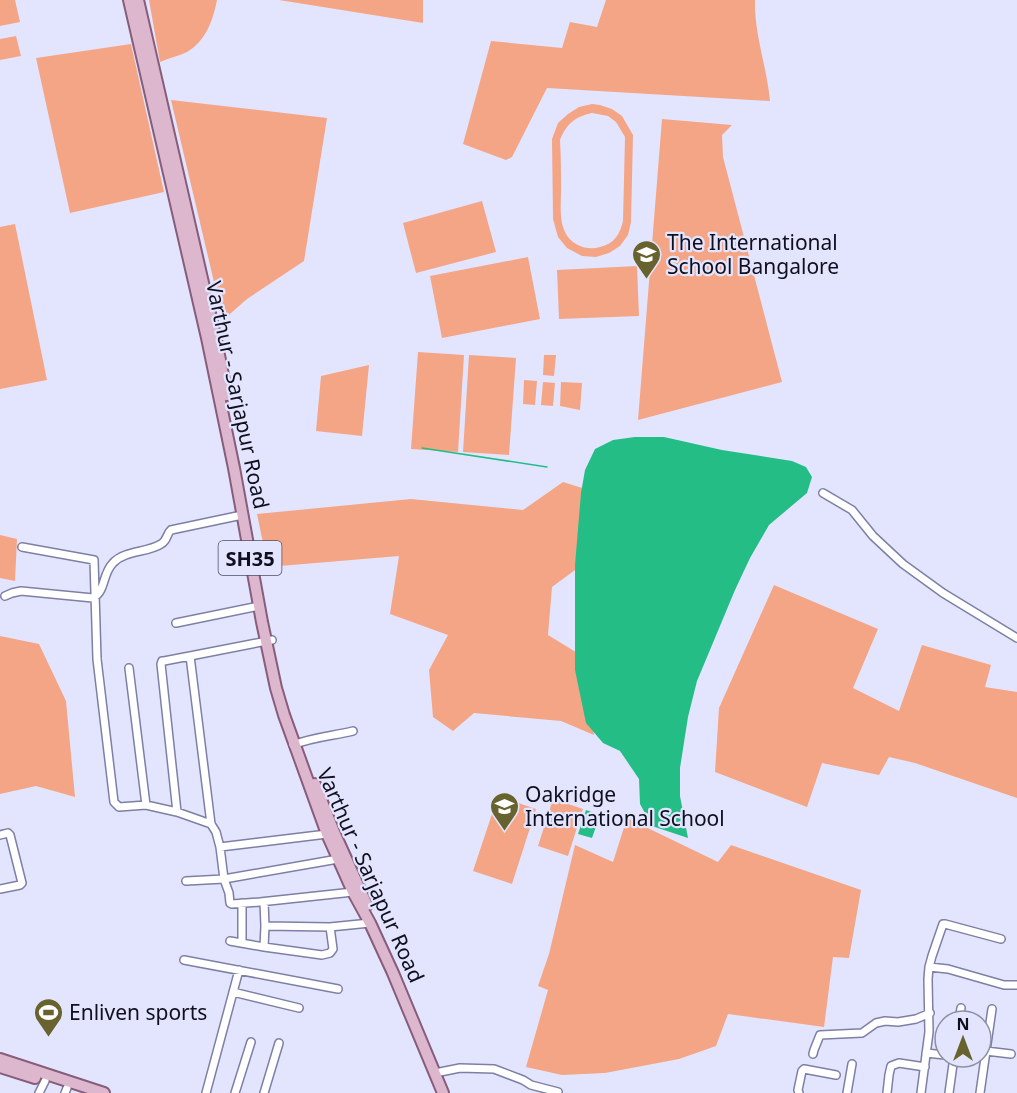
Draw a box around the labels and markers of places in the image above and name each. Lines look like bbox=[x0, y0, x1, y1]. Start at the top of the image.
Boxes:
place label: The International School Bangalore bbox=[667, 228, 839, 280]
school or university icon: The International School Bangalore bbox=[630, 238, 662, 280]
place label: Oakridge International School bbox=[525, 780, 725, 832]
school or university icon: Oakridge International School bbox=[488, 790, 520, 832]
sports icon: Enliven sports bbox=[32, 996, 64, 1038]
place label: Enliven sports bbox=[69, 998, 207, 1026]

